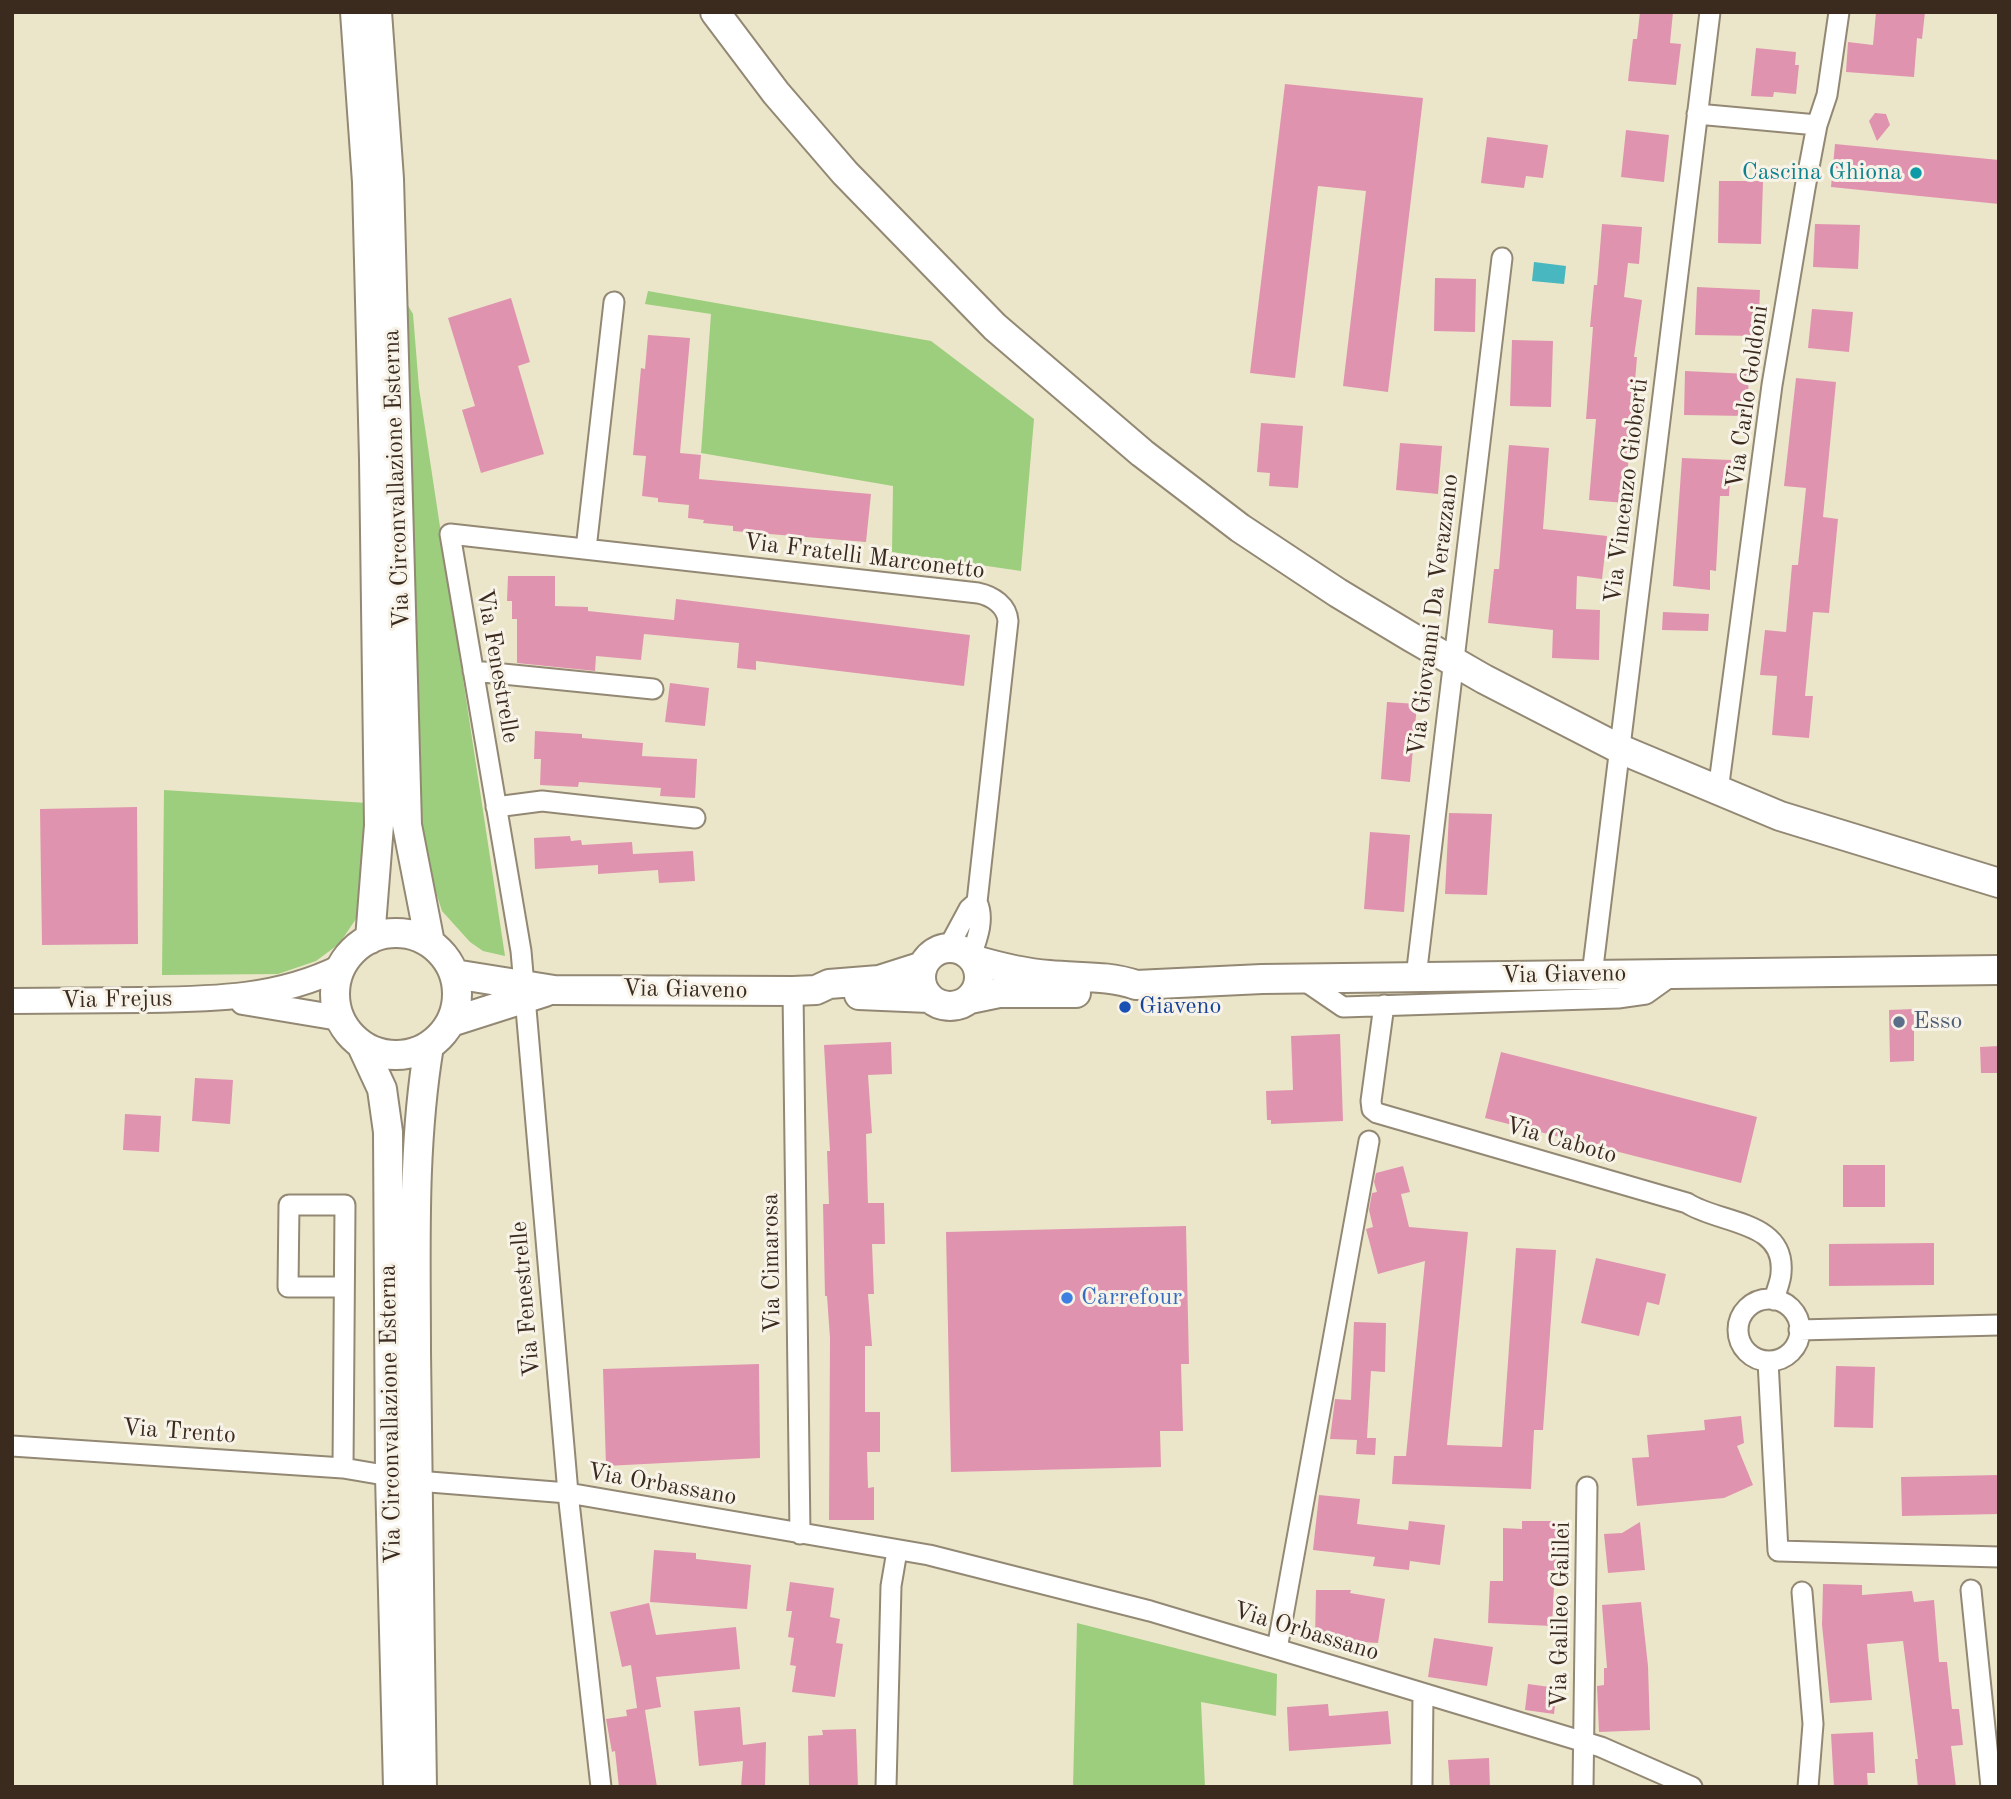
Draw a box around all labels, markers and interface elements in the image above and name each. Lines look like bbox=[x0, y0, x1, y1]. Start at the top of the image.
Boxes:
place label: Cascina Ghiona bbox=[1742, 159, 1902, 187]
marker: Cascina Ghiona bbox=[1908, 165, 1924, 181]
street label: Via Carlo Goldoni bbox=[1721, 303, 1775, 491]
street label: Via Circonvallazione Esterna bbox=[377, 329, 417, 629]
street label: Via Vincenzo Gioberti bbox=[1599, 377, 1655, 605]
street label: Via Giovanni Da Verazzano bbox=[1402, 472, 1466, 758]
street label: Via Fratelli Marconetto bbox=[742, 528, 986, 586]
street label: Via Fenestrelle bbox=[469, 587, 525, 745]
street label: Via Giaveno bbox=[1501, 960, 1627, 990]
street label: Via Giaveno bbox=[622, 975, 748, 1005]
street label: Via Frejus bbox=[61, 985, 173, 1015]
place label: Giaveno bbox=[1139, 993, 1221, 1021]
marker: Giaveno bbox=[1117, 999, 1133, 1015]
place label: Esso bbox=[1913, 1008, 1962, 1036]
marker: Esso bbox=[1891, 1014, 1907, 1030]
street label: Via Caboto bbox=[1502, 1111, 1620, 1171]
street label: Via Cimarosa bbox=[756, 1193, 788, 1333]
street label: Via Fenestrelle bbox=[505, 1220, 547, 1378]
street label: Via Circonvallazione Esterna bbox=[374, 1264, 408, 1564]
place label: Carrefour bbox=[1081, 1284, 1182, 1312]
marker: Carrefour bbox=[1059, 1290, 1075, 1306]
street label: Via Trento bbox=[121, 1414, 237, 1450]
street label: Via Orbassano bbox=[585, 1458, 739, 1512]
street label: Via Galileo Galilei bbox=[1545, 1521, 1577, 1709]
street label: Via Orbassano bbox=[1230, 1596, 1382, 1668]

